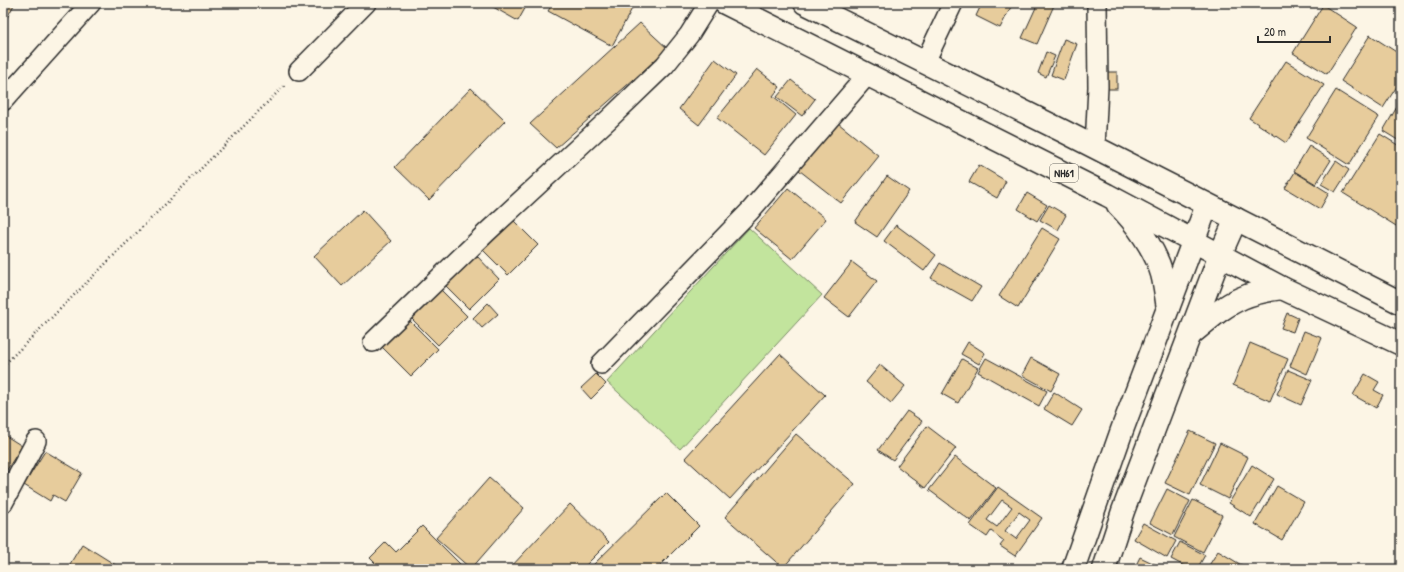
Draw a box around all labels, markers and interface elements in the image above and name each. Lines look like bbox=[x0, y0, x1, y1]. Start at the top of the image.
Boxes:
scale bar bbox=[1258, 18, 1330, 44]
text: 20 m bbox=[1264, 23, 1286, 40]
road number: NH61 bbox=[1050, 164, 1078, 182]

